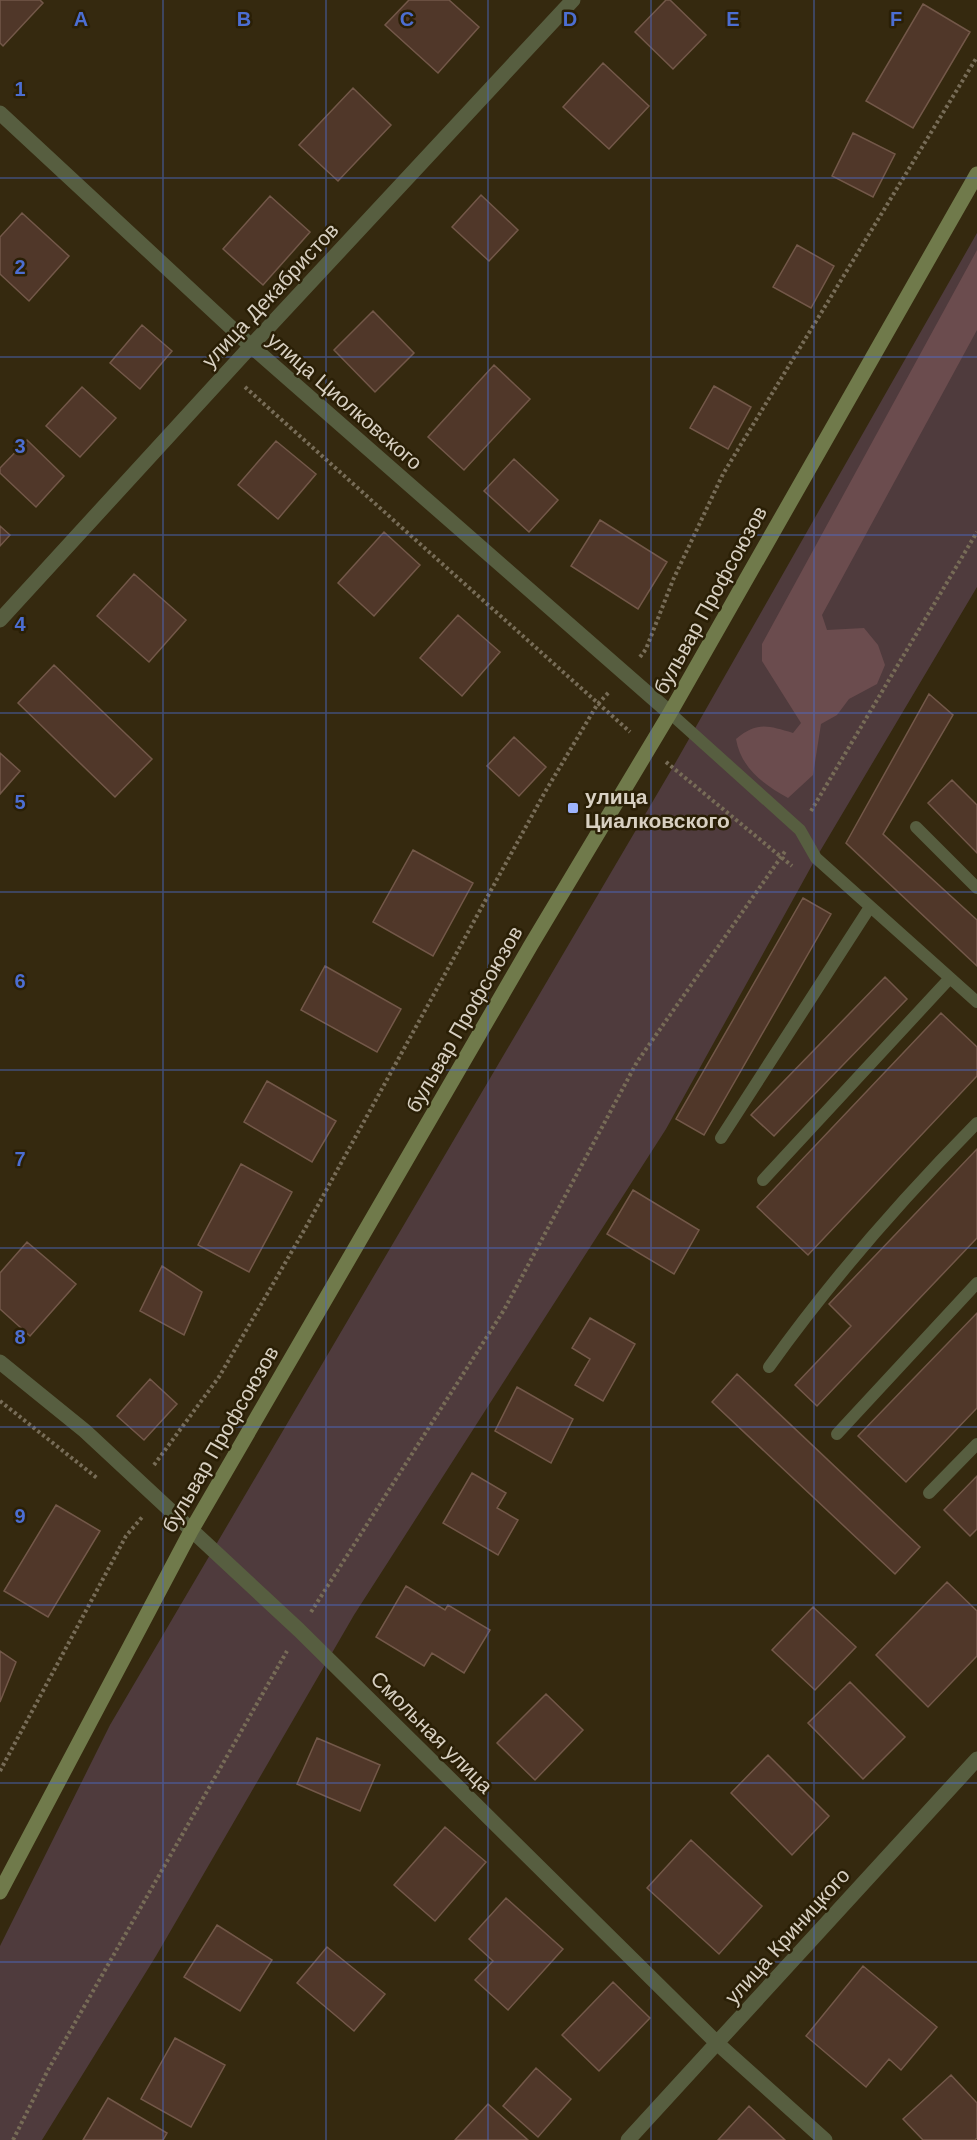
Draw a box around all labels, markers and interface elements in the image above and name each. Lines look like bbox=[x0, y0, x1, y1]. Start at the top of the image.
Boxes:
text: A bbox=[74, 8, 88, 30]
text: B bbox=[237, 8, 251, 30]
text: C bbox=[400, 8, 414, 30]
text: D bbox=[563, 8, 577, 30]
text: E bbox=[726, 8, 740, 30]
text: F bbox=[890, 8, 902, 30]
text: 1 bbox=[14, 78, 26, 100]
street label: улица Декабристов bbox=[197, 218, 343, 372]
text: 2 bbox=[14, 256, 26, 278]
street label: улица Циолковского bbox=[263, 328, 427, 474]
text: 3 bbox=[14, 435, 26, 457]
street label: бульвар Профсоюзов bbox=[649, 502, 771, 698]
text: 4 bbox=[14, 613, 26, 635]
place label: улица Циалковского bbox=[585, 785, 730, 832]
text: 5 bbox=[14, 791, 26, 813]
marker: улица Циалковского bbox=[566, 801, 580, 815]
street label: бульвар Профсоюзов bbox=[401, 922, 527, 1116]
text: 6 bbox=[14, 970, 26, 992]
text: 7 bbox=[14, 1148, 26, 1170]
text: 8 bbox=[14, 1326, 26, 1348]
street label: бульвар Профсоюзов bbox=[157, 1342, 283, 1536]
text: 9 bbox=[14, 1505, 26, 1527]
street label: Смольная улица bbox=[367, 1667, 498, 1798]
street label: улица Криницкого bbox=[720, 1863, 854, 2009]

